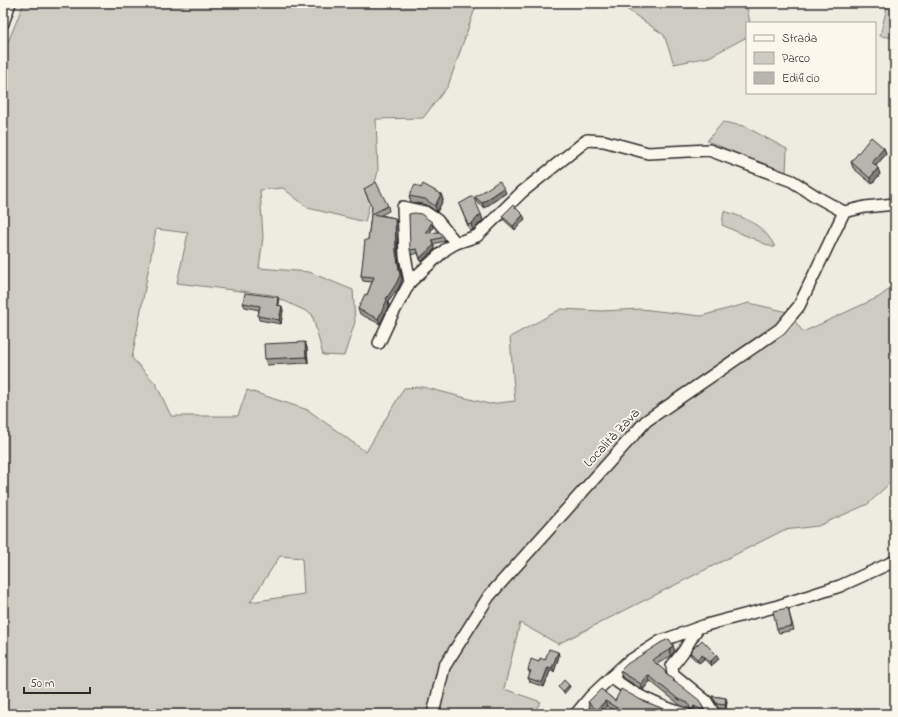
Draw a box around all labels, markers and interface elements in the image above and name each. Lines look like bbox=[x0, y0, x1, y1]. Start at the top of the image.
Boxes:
legend bbox=[746, 22, 876, 94]
text: Strada bbox=[782, 30, 817, 48]
text: Parco bbox=[782, 50, 810, 68]
text: Edificio bbox=[782, 70, 820, 88]
street label: Località Zava bbox=[579, 403, 645, 473]
scale bar bbox=[24, 669, 90, 695]
text: 50 m bbox=[30, 675, 54, 693]

